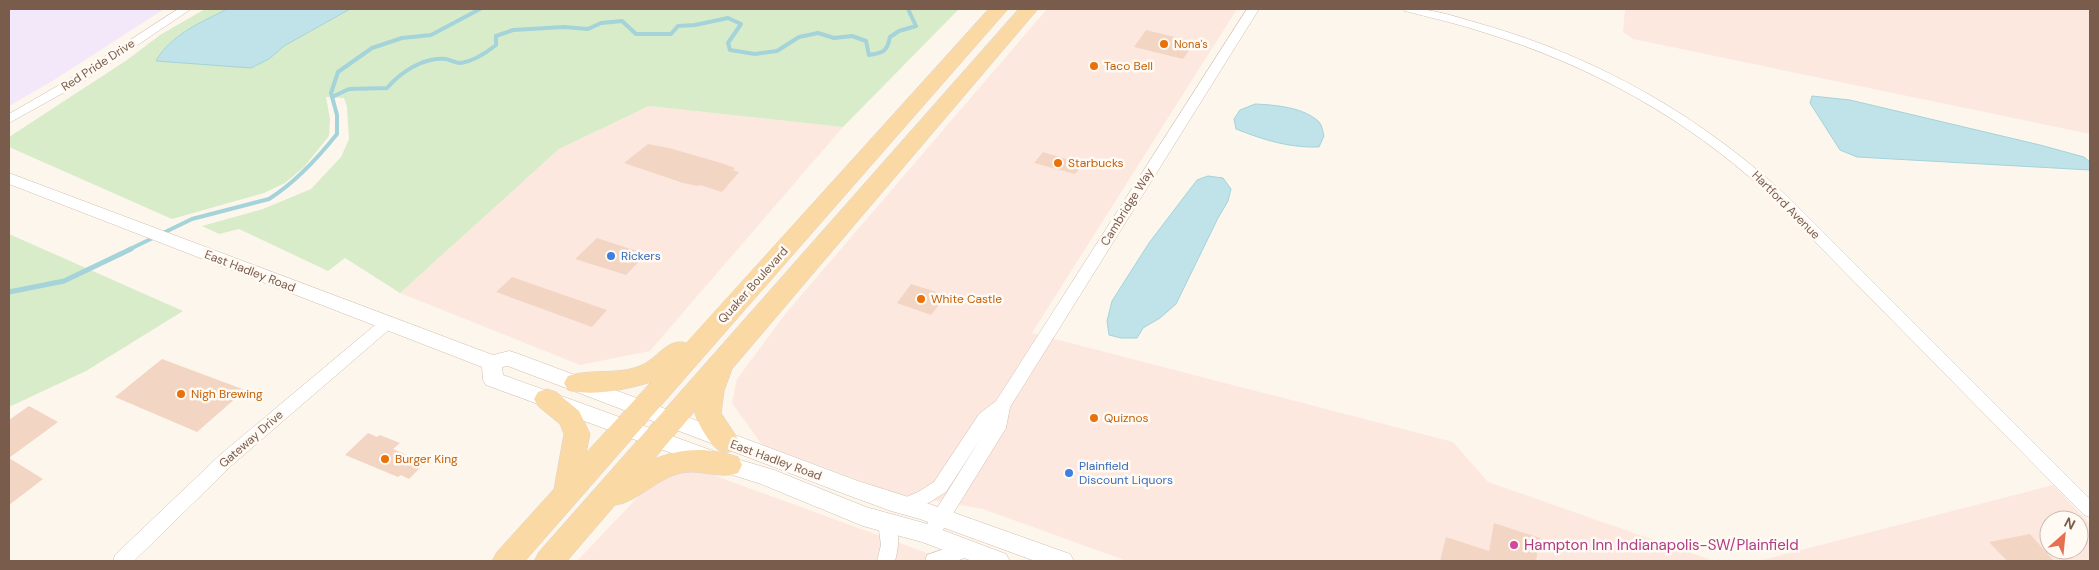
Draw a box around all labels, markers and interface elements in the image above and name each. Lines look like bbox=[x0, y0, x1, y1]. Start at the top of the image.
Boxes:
street label: Red Pride Drive bbox=[58, 35, 138, 95]
place label: Nona's bbox=[1174, 37, 1208, 51]
marker: Nona's bbox=[1158, 38, 1170, 50]
place label: Taco Bell bbox=[1104, 58, 1153, 74]
marker: Taco Bell bbox=[1088, 60, 1100, 72]
place label: Starbucks bbox=[1068, 155, 1124, 171]
marker: Starbucks bbox=[1052, 157, 1064, 169]
street label: Cambridge Way bbox=[1097, 165, 1157, 249]
street label: Hartford Avenue bbox=[1748, 167, 1824, 243]
street label: Quaker Boulevard bbox=[714, 243, 792, 327]
street label: East Hadley Road bbox=[202, 246, 298, 296]
place label: Rickers bbox=[621, 248, 661, 264]
marker: Rickers bbox=[605, 250, 617, 262]
place label: White Castle bbox=[931, 291, 1002, 307]
marker: White Castle bbox=[915, 293, 927, 305]
place label: Nigh Brewing bbox=[191, 386, 263, 402]
marker: Nigh Brewing bbox=[175, 388, 187, 400]
street label: Gateway Drive bbox=[216, 407, 287, 471]
place label: Quiznos bbox=[1104, 410, 1149, 426]
marker: Quiznos bbox=[1088, 412, 1100, 424]
street label: East Hadley Road bbox=[728, 436, 824, 484]
place label: Burger King bbox=[395, 451, 458, 467]
marker: Burger King bbox=[379, 453, 391, 465]
place label: Plainfield Discount Liquors bbox=[1079, 458, 1173, 488]
marker: Plainfield Discount Liquors bbox=[1063, 467, 1075, 479]
north arrow bbox=[2039, 510, 2089, 560]
text: N bbox=[2061, 513, 2079, 534]
place label: Hampton Inn Indianapolis-SW/Plainfield bbox=[1524, 535, 1799, 555]
marker: Hampton Inn Indianapolis-SW/Plainfield bbox=[1508, 539, 1520, 551]

